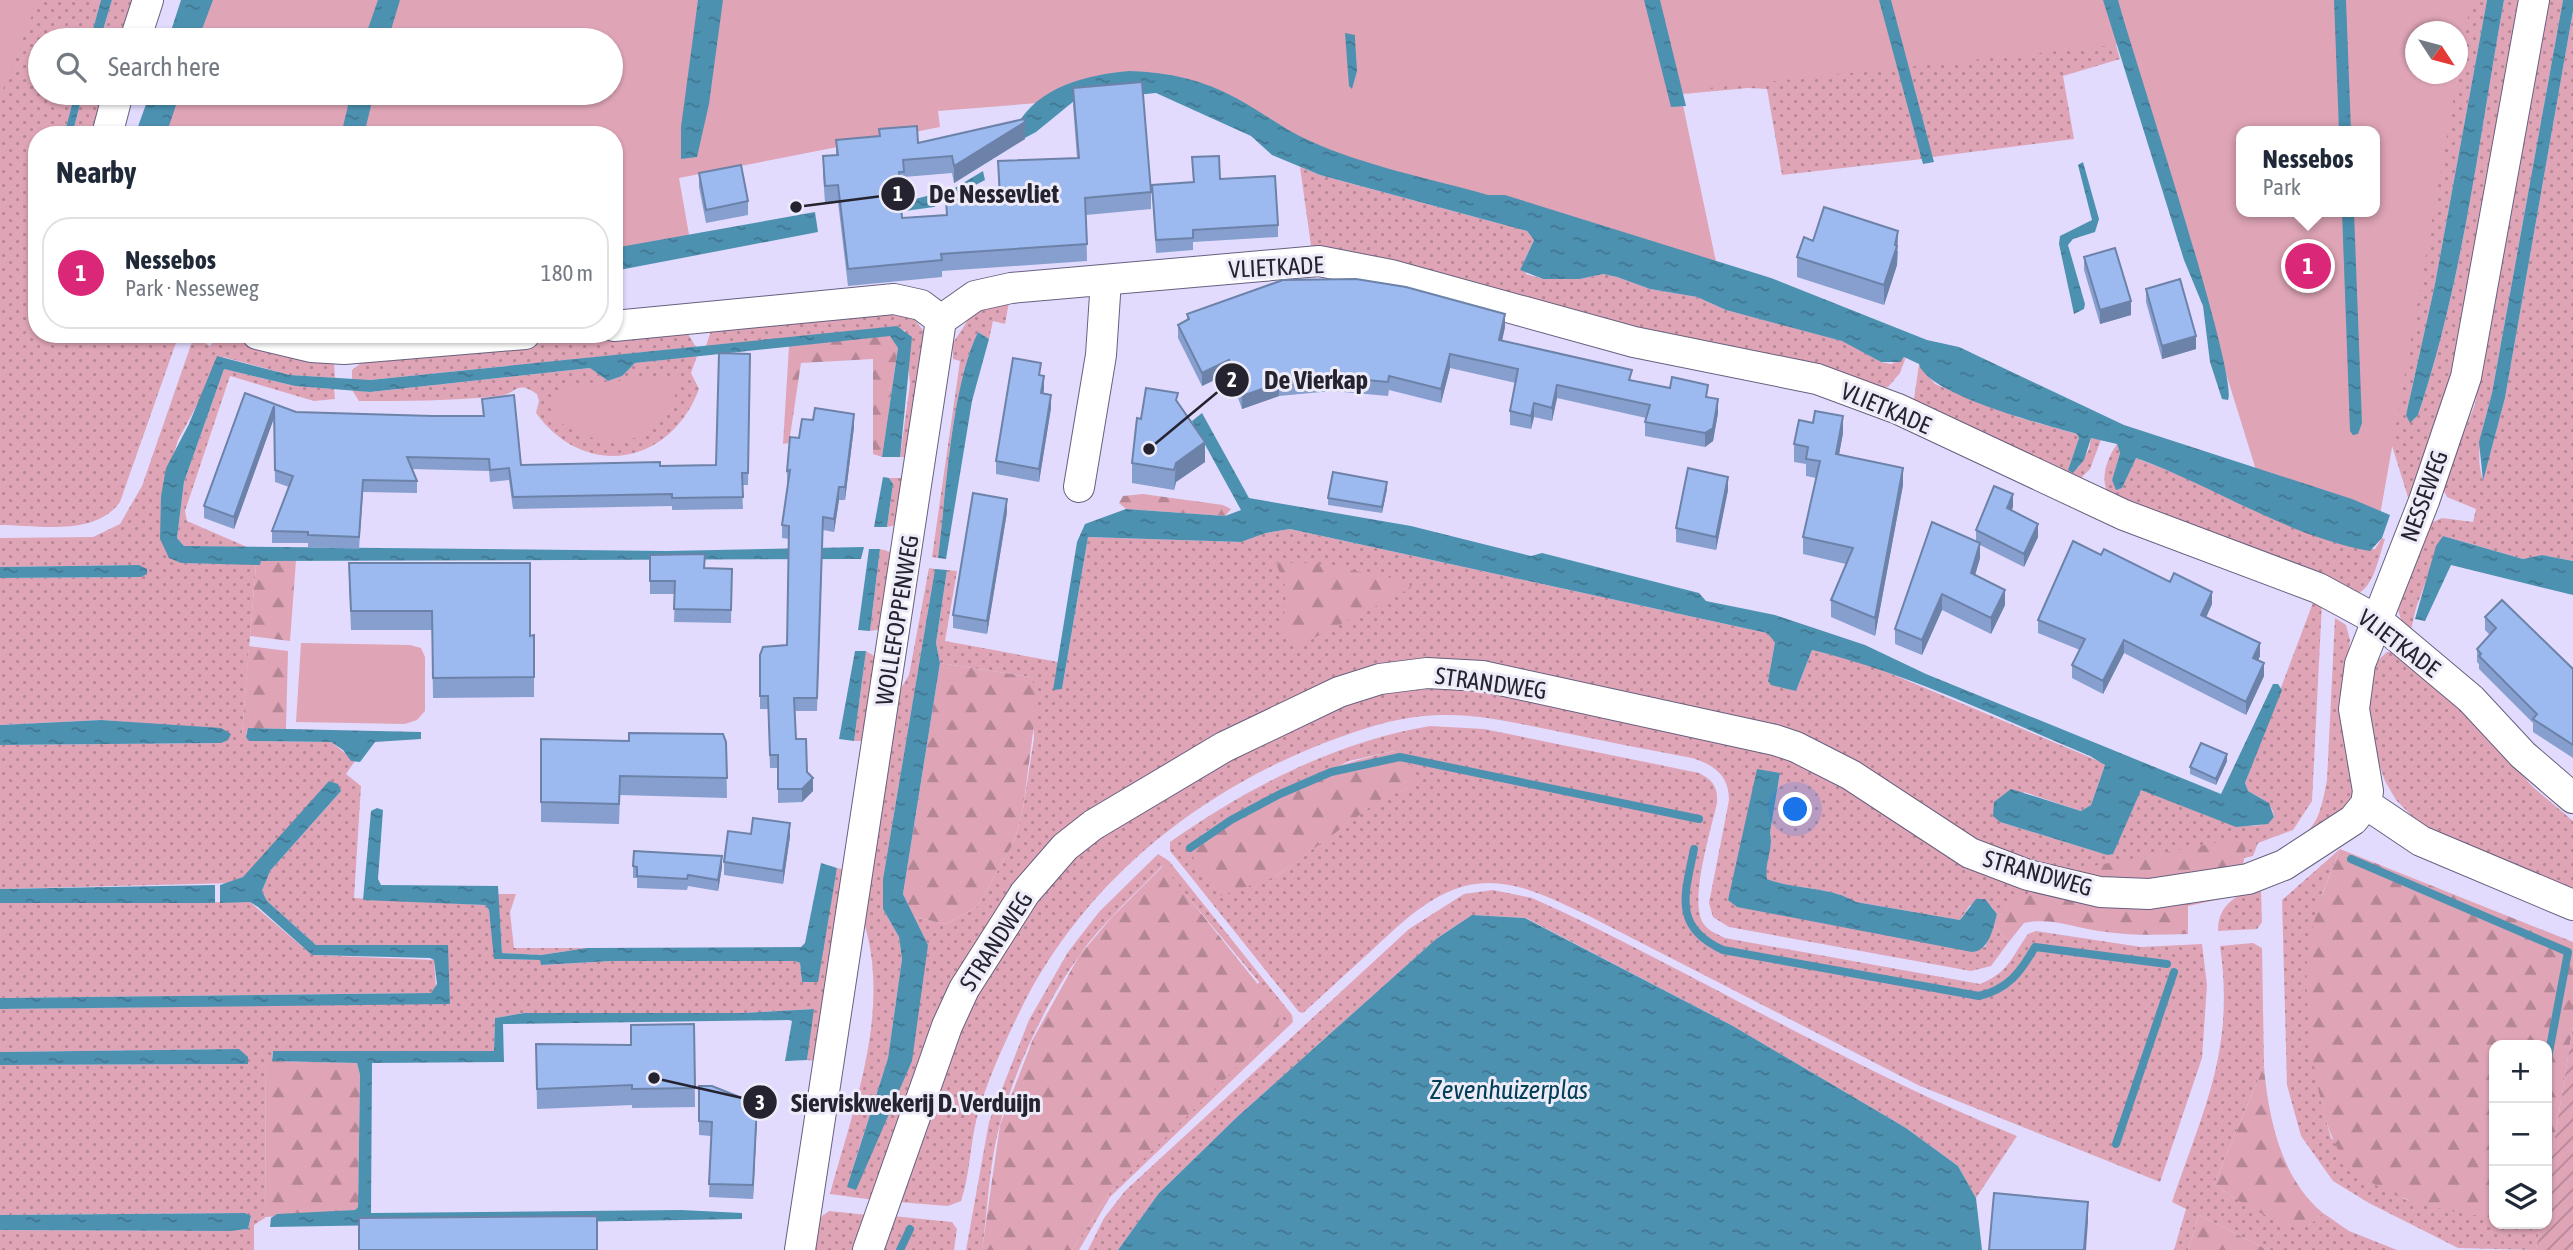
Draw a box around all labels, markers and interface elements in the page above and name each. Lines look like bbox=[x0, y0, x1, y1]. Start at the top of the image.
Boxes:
north arrow bbox=[2405, 21, 2468, 84]
search box bbox=[28, 28, 623, 105]
icon: search bbox=[52, 48, 90, 86]
text: Search here bbox=[108, 52, 220, 82]
popup bbox=[2236, 126, 2380, 217]
text: Nessebos bbox=[2262, 144, 2354, 174]
text: Nearby bbox=[56, 155, 136, 189]
callout: De Nessevliet bbox=[880, 170, 1073, 217]
text: Park bbox=[2262, 174, 2301, 200]
text: De Nessevliet bbox=[929, 179, 1059, 209]
text: 1 bbox=[893, 181, 903, 205]
pin: 1 bbox=[2285, 240, 2331, 292]
text: Nessebos bbox=[125, 245, 216, 275]
street label: VLIETKADE bbox=[1228, 251, 1324, 283]
text: 1 bbox=[76, 260, 86, 286]
text: 180 m bbox=[541, 260, 593, 286]
text: Park · Nesseweg bbox=[125, 275, 259, 301]
callout: De Vierkap bbox=[1215, 356, 1382, 403]
text: De Vierkap bbox=[1264, 365, 1368, 395]
text: 2 bbox=[1227, 367, 1237, 391]
street label: VLIETKADE bbox=[1837, 377, 1935, 439]
street label: NESSEWEG bbox=[2395, 447, 2453, 545]
street label: WOLLEFOPPENWEG bbox=[870, 533, 924, 707]
street label: VLIETKADE bbox=[2353, 604, 2445, 682]
street label: STRANDWEG bbox=[1434, 662, 1548, 704]
your location bbox=[1778, 792, 1812, 826]
street label: STRANDWEG bbox=[1980, 845, 2096, 901]
street label: STRANDWEG bbox=[954, 887, 1038, 995]
map controls bbox=[2489, 1040, 2552, 1229]
button: + bbox=[2489, 1040, 2552, 1103]
water label: Zevenhuizerplas bbox=[1430, 1075, 1588, 1105]
callout: Sierviskwekerij D. Verduijn bbox=[742, 1079, 1055, 1126]
text: Sierviskwekerij D. Verduijn bbox=[791, 1088, 1041, 1118]
text: 3 bbox=[755, 1090, 765, 1114]
button: − bbox=[2489, 1103, 2552, 1166]
button: layers bbox=[2489, 1166, 2552, 1229]

